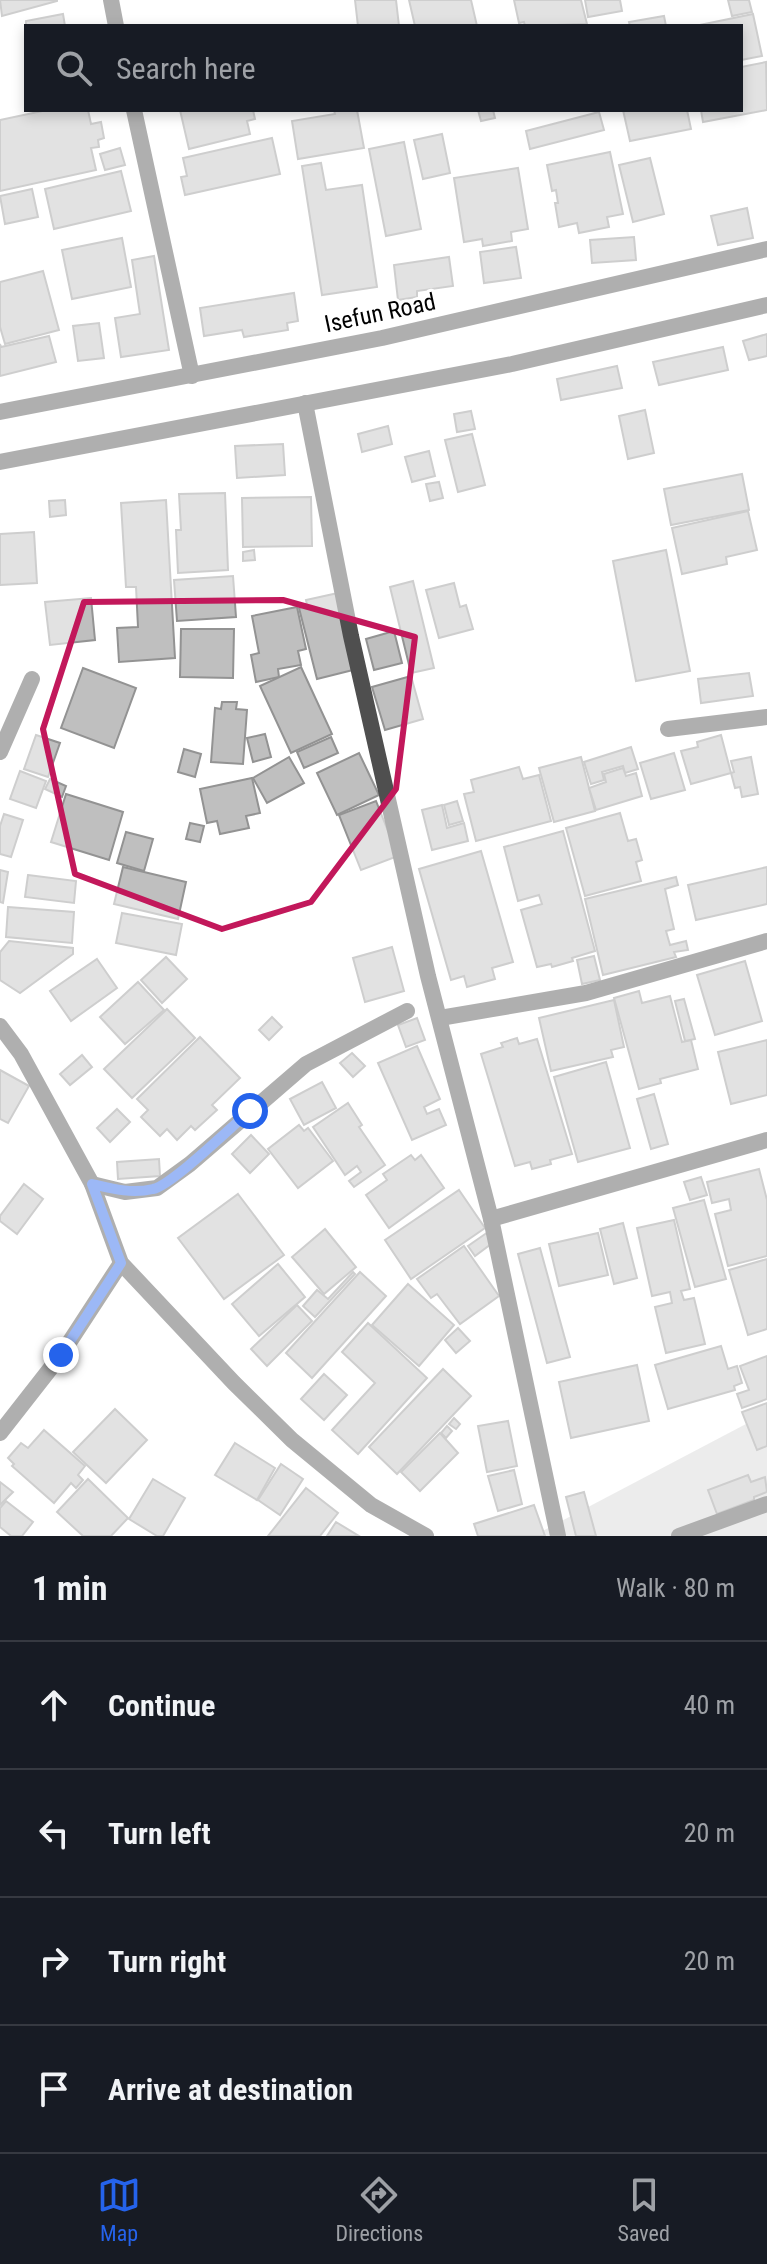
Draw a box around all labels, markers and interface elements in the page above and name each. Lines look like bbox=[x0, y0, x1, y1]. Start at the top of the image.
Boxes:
search box bbox=[24, 24, 743, 112]
icon: search bbox=[52, 46, 96, 90]
text: Search here bbox=[116, 51, 256, 86]
street label: Isefun Road bbox=[322, 288, 438, 338]
route start bbox=[232, 1093, 268, 1129]
route end bbox=[43, 1337, 79, 1373]
text: 1 min bbox=[32, 1568, 108, 1608]
text: Walk · 80 m bbox=[616, 1573, 735, 1603]
icon: ahead bbox=[32, 1683, 76, 1727]
text: Continue bbox=[108, 1688, 215, 1723]
text: 40 m bbox=[684, 1690, 735, 1720]
icon: left bbox=[32, 1811, 76, 1855]
text: Turn left bbox=[108, 1816, 211, 1851]
text: 20 m bbox=[684, 1818, 735, 1848]
icon: right bbox=[32, 1939, 76, 1983]
text: Turn right bbox=[108, 1944, 226, 1979]
text: 20 m bbox=[684, 1946, 735, 1976]
icon: arrive bbox=[32, 2067, 76, 2111]
text: Arrive at destination bbox=[108, 2072, 353, 2107]
tab: Map bbox=[97, 2173, 141, 2246]
tab: Directions bbox=[335, 2173, 423, 2246]
tab: Saved bbox=[618, 2173, 670, 2246]

